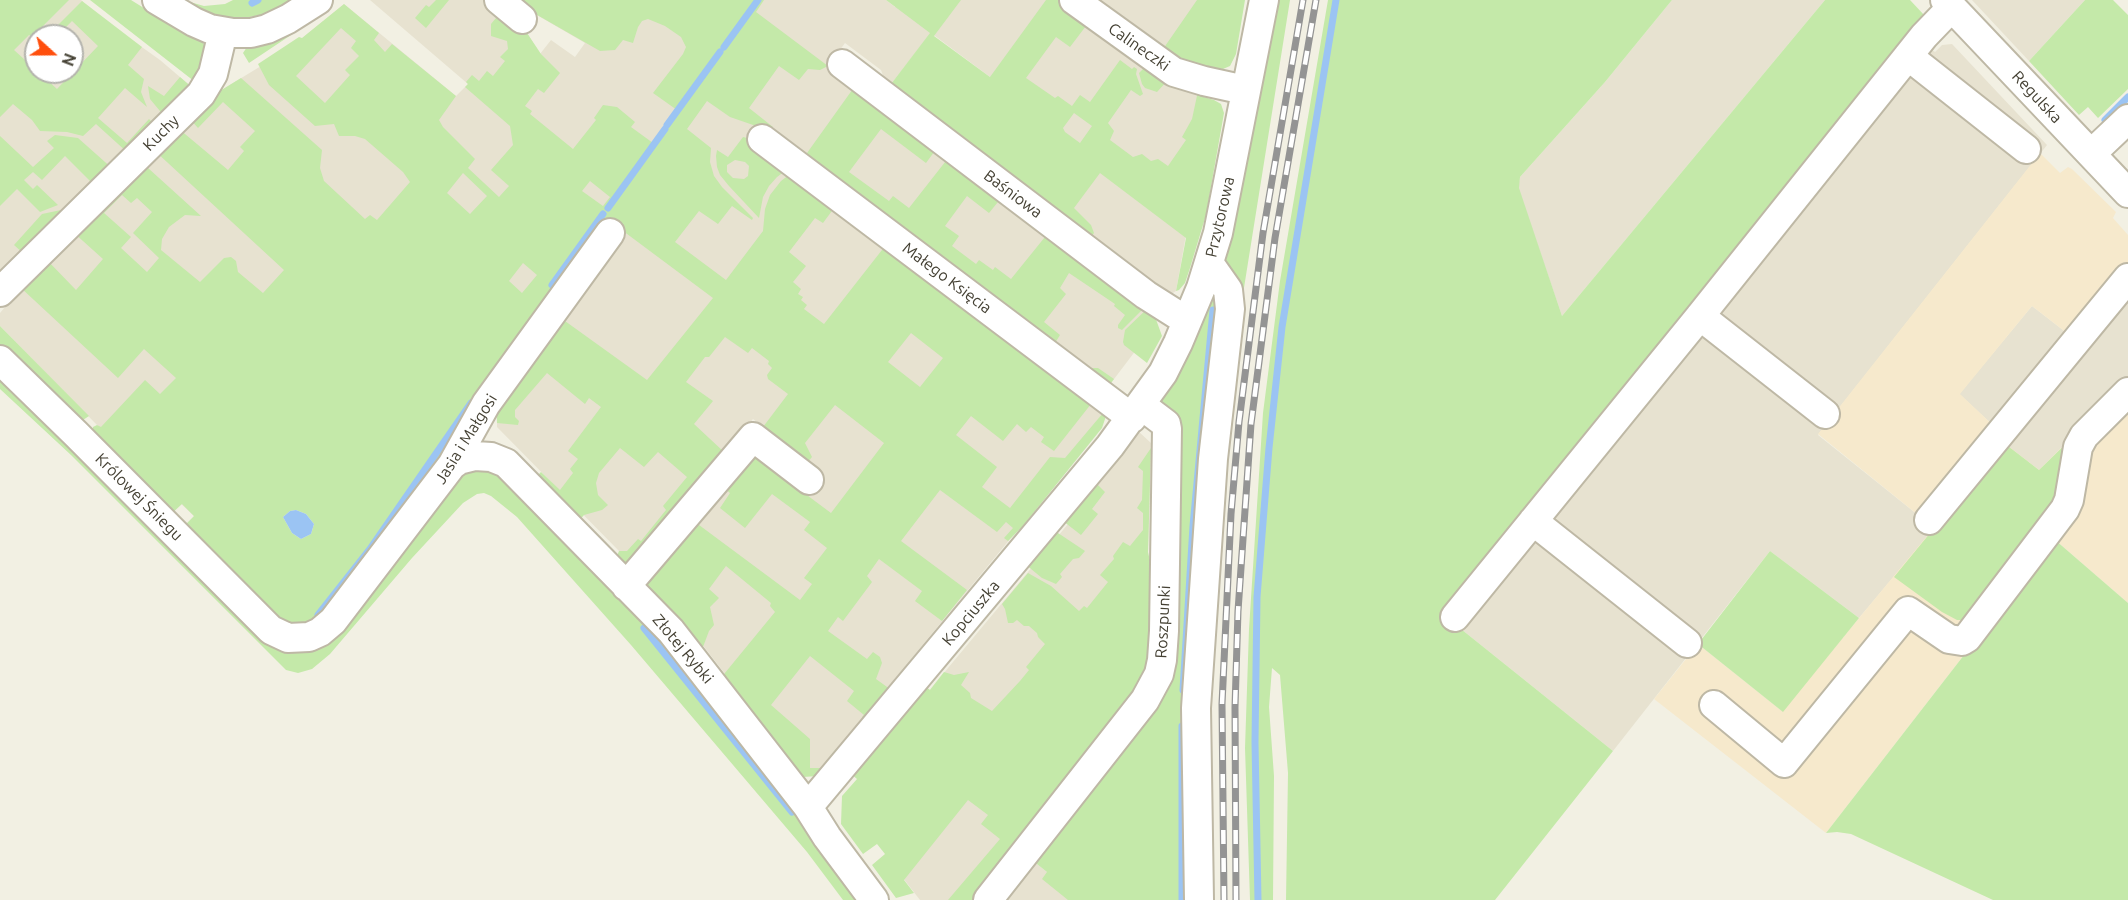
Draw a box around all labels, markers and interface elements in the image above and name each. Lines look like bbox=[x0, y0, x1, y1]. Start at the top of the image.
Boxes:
street label: Calineczki bbox=[1104, 19, 1174, 75]
north arrow bbox=[24, 24, 84, 84]
text: N bbox=[58, 51, 79, 69]
street label: Regulska bbox=[2008, 67, 2066, 127]
street label: Kuchy bbox=[139, 111, 183, 155]
street label: Baśniowa bbox=[980, 166, 1046, 222]
street label: Przytorowa bbox=[1201, 175, 1239, 259]
street label: Małego Księcia bbox=[899, 238, 995, 318]
street label: Jasia i Małgosi bbox=[431, 391, 501, 487]
street label: Królowej Śniegu bbox=[91, 449, 187, 545]
street label: Kopciuszka bbox=[938, 576, 1004, 650]
street label: Roszpunki bbox=[1151, 585, 1175, 659]
street label: Złotej Rybki bbox=[649, 611, 717, 687]

